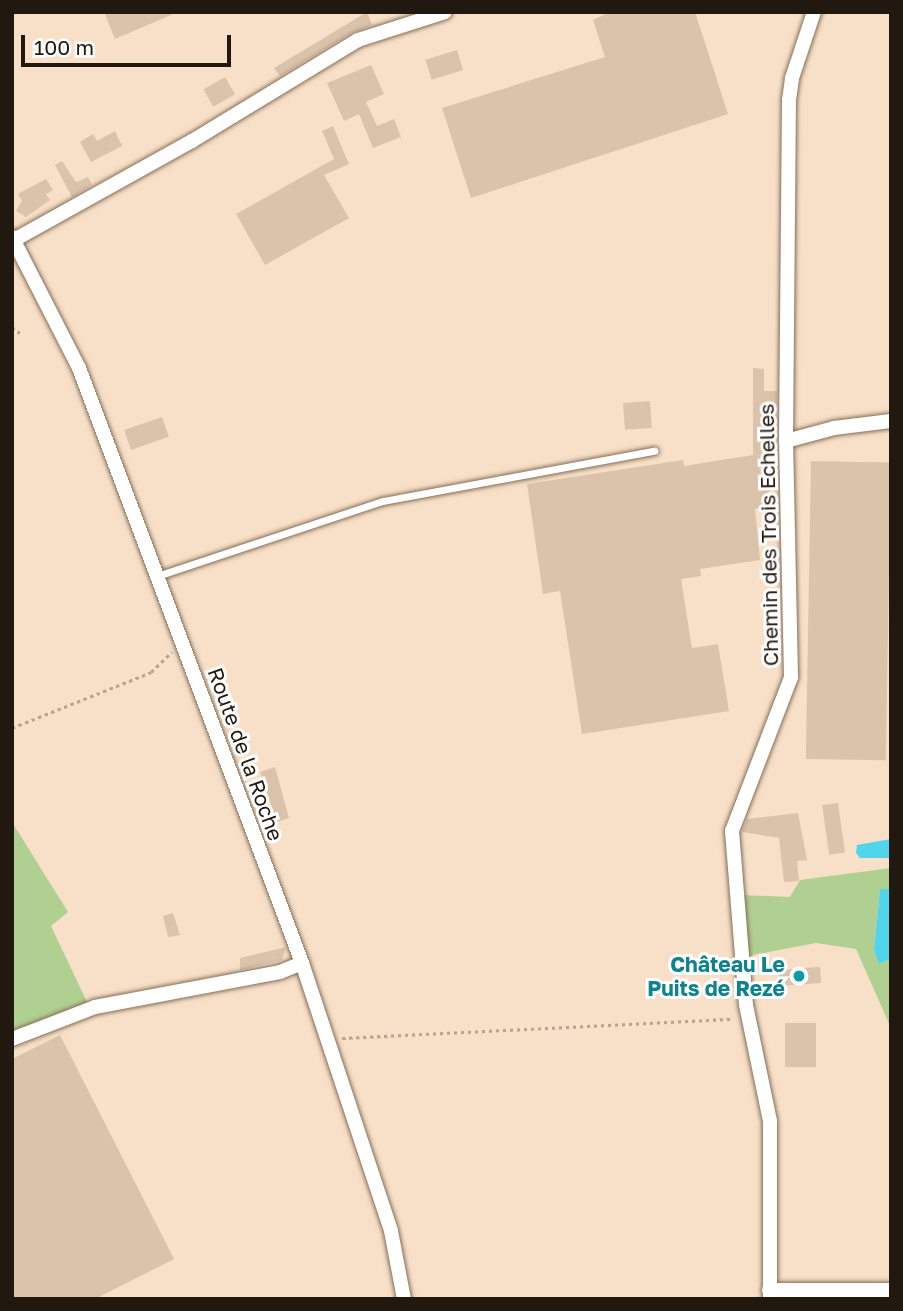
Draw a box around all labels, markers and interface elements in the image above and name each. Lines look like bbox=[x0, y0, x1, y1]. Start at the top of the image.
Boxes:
scale bar bbox=[24, 21, 234, 65]
text: 100 m bbox=[34, 34, 94, 60]
street label: Chemin des Trois Echelles bbox=[753, 403, 783, 667]
street label: Route de la Roche bbox=[203, 664, 289, 844]
place label: Château Le Puits de Rezé bbox=[647, 951, 785, 1001]
marker: Château Le Puits de Rezé bbox=[791, 968, 807, 984]

